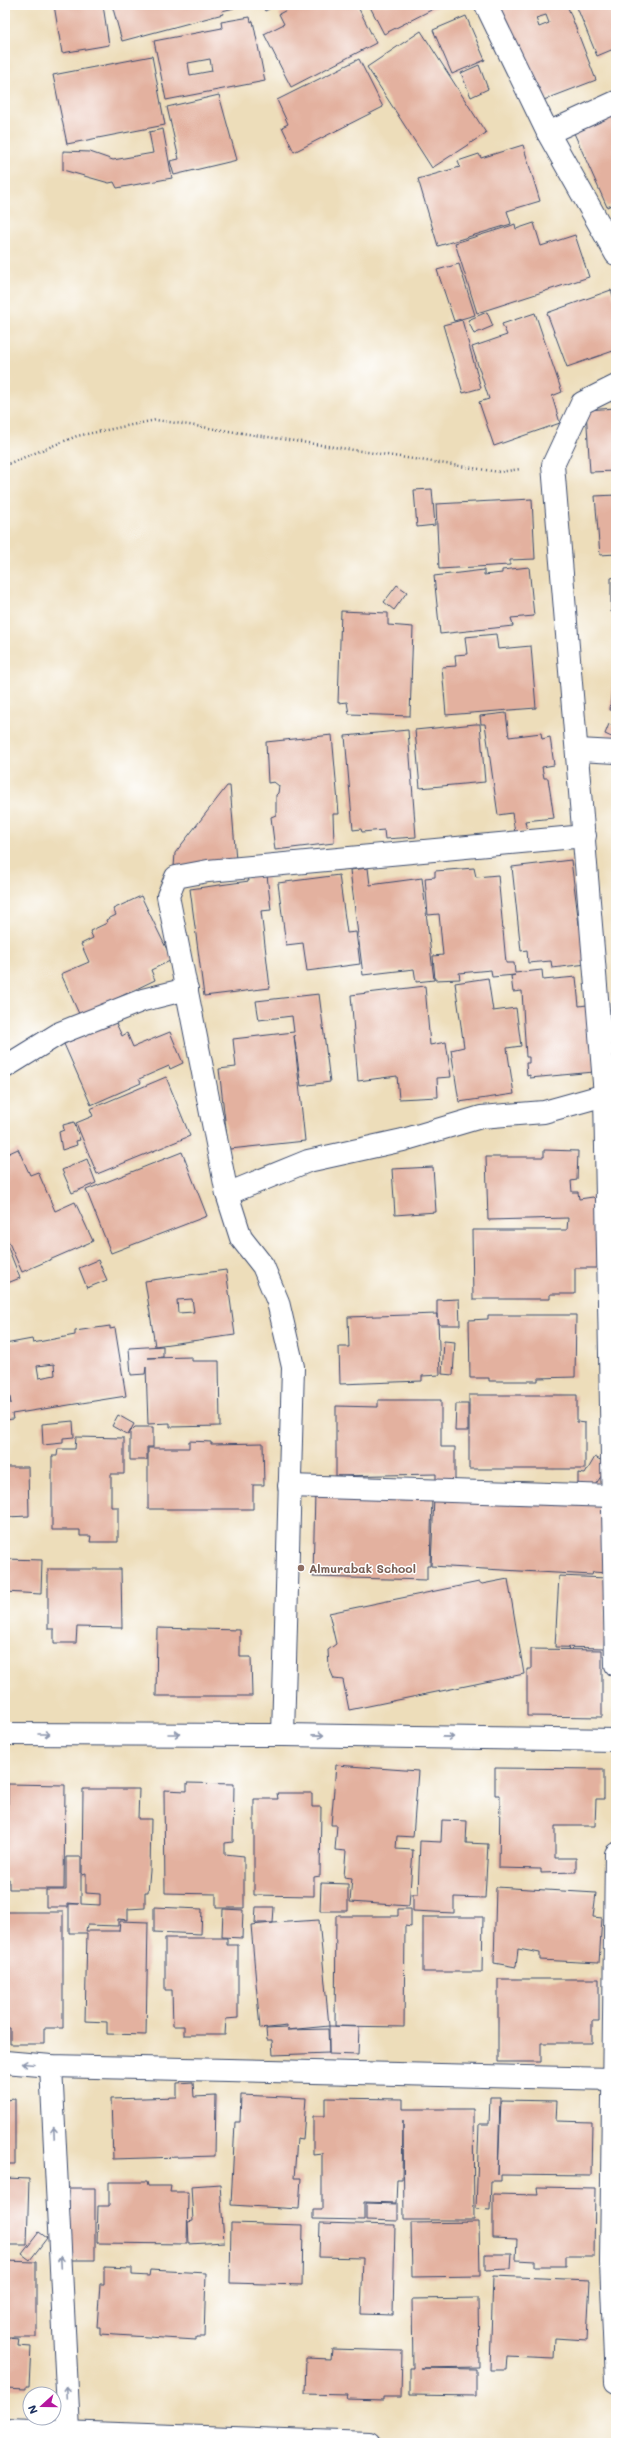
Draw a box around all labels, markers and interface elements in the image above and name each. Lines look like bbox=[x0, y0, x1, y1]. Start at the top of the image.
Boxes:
place label: Almurabak School bbox=[309, 1560, 416, 1576]
marker: Almurabak School bbox=[296, 1563, 306, 1573]
one-way arrow bbox=[37, 1730, 50, 1738]
one-way arrow bbox=[167, 1730, 180, 1738]
one-way arrow bbox=[311, 1731, 324, 1739]
one-way arrow bbox=[441, 1733, 454, 1741]
one-way arrow bbox=[22, 2060, 35, 2067]
one-way arrow bbox=[51, 2127, 58, 2140]
one-way arrow bbox=[57, 2256, 64, 2269]
north arrow bbox=[22, 2386, 62, 2426]
one-way arrow bbox=[63, 2386, 71, 2399]
text: N bbox=[24, 2403, 41, 2416]

